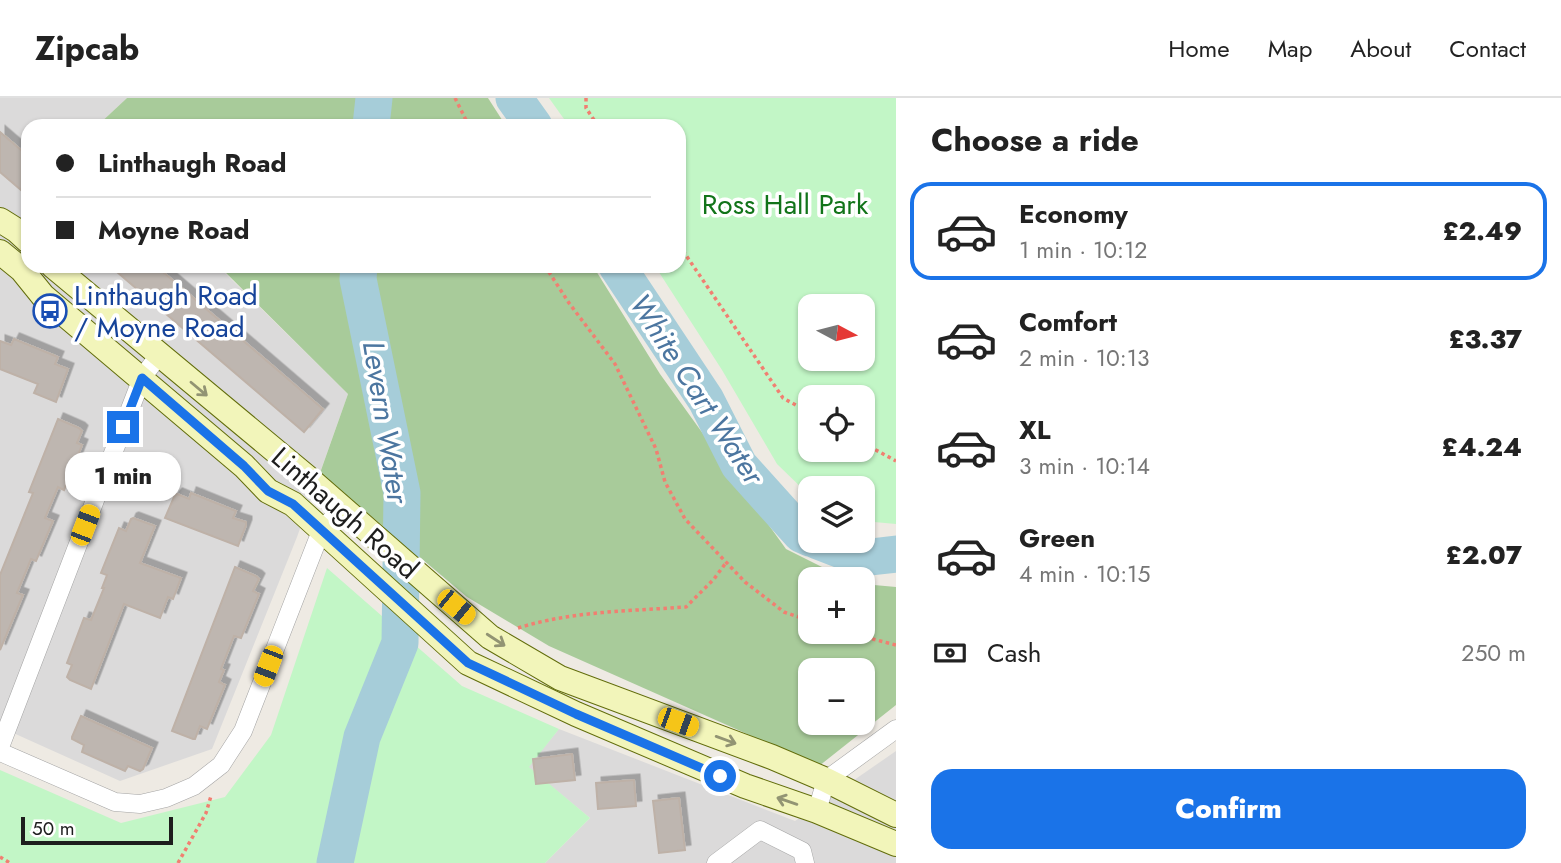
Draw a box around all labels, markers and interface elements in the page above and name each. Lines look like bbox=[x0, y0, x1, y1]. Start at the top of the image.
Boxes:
text: Zipcab bbox=[35, 25, 139, 72]
text: Home bbox=[1168, 31, 1230, 66]
text: Map bbox=[1268, 31, 1312, 66]
text: About bbox=[1350, 31, 1411, 66]
text: Contact bbox=[1449, 31, 1526, 66]
text: Choose a ride bbox=[931, 117, 1139, 163]
text: Linthaugh Road bbox=[98, 144, 287, 182]
park label: Ross Hall Park bbox=[702, 184, 869, 225]
text: Economy bbox=[1019, 195, 1128, 233]
icon: car bbox=[935, 200, 998, 263]
text: Moyne Road bbox=[98, 211, 250, 249]
text: £2.49 bbox=[1442, 212, 1522, 250]
text: 1 min · 10:12 bbox=[1019, 233, 1147, 267]
place label: Linthaugh Road / Moyne Road bbox=[74, 275, 258, 348]
water label: White Cart Water bbox=[619, 285, 776, 494]
bus stop icon: Linthaugh Road / Moyne Road bbox=[31, 292, 69, 330]
north arrow bbox=[798, 294, 875, 371]
map controls bbox=[798, 294, 875, 735]
text: Comfort bbox=[1019, 303, 1117, 341]
icon: car bbox=[935, 308, 998, 371]
text: £3.37 bbox=[1448, 320, 1522, 358]
water label: Levern Water bbox=[352, 338, 420, 508]
text: 2 min · 10:13 bbox=[1019, 341, 1150, 375]
one-way arrow bbox=[189, 381, 207, 397]
button: locate bbox=[798, 385, 875, 462]
route end bbox=[107, 411, 139, 443]
text: XL bbox=[1019, 411, 1051, 449]
icon: car bbox=[935, 416, 998, 479]
text: £4.24 bbox=[1442, 428, 1522, 466]
street label: Linthaugh Road bbox=[262, 437, 428, 589]
text: 3 min · 10:14 bbox=[1019, 449, 1150, 483]
callout: 1 min bbox=[65, 452, 181, 500]
text: 1 min bbox=[94, 459, 152, 493]
button: layers bbox=[798, 476, 875, 553]
car bbox=[68, 502, 103, 548]
text: Green bbox=[1019, 519, 1095, 557]
icon: car bbox=[935, 524, 998, 587]
text: £2.07 bbox=[1446, 536, 1522, 574]
text: 4 min · 10:15 bbox=[1019, 557, 1150, 591]
button: + bbox=[798, 567, 875, 644]
car bbox=[434, 586, 479, 628]
one-way arrow bbox=[485, 633, 505, 647]
icon: cash bbox=[931, 634, 969, 672]
text: Cash bbox=[987, 634, 1041, 672]
text: 250 m bbox=[1461, 636, 1526, 670]
car bbox=[251, 643, 286, 689]
button: − bbox=[798, 658, 875, 735]
car bbox=[655, 705, 702, 739]
one-way arrow bbox=[714, 734, 736, 747]
route start bbox=[704, 760, 736, 792]
button: Confirm bbox=[931, 769, 1526, 849]
one-way arrow bbox=[776, 794, 798, 806]
scale bar bbox=[21, 814, 173, 846]
text: 50 m bbox=[32, 815, 75, 842]

